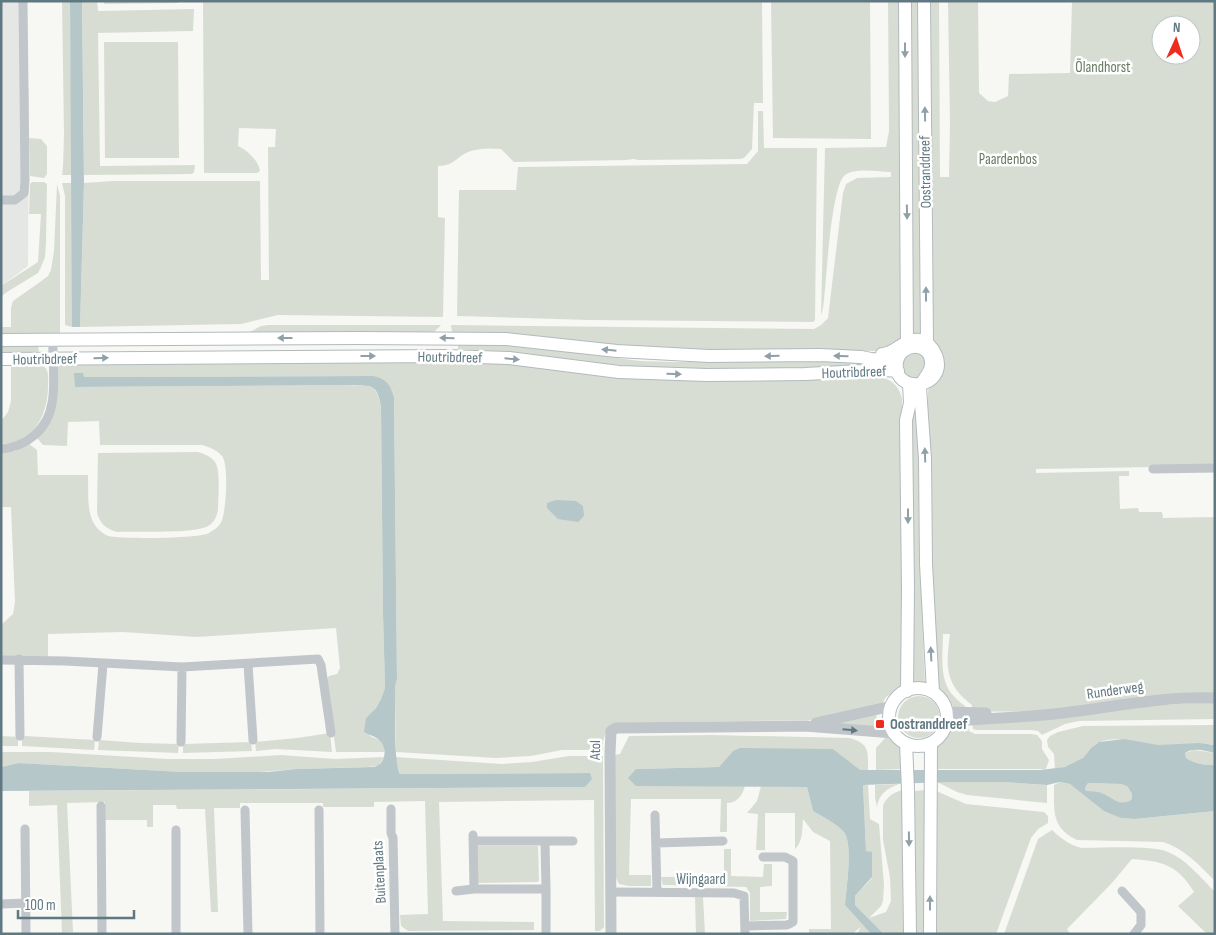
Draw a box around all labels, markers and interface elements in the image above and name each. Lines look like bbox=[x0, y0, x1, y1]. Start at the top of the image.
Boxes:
north arrow bbox=[1151, 15, 1201, 65]
text: N bbox=[1172, 19, 1181, 36]
one-way arrow bbox=[901, 42, 909, 58]
park label: Ölandhorst bbox=[1075, 58, 1131, 77]
one-way arrow bbox=[921, 106, 929, 122]
street label: Oostranddreef bbox=[915, 135, 936, 209]
park label: Paardenbos bbox=[979, 150, 1037, 169]
one-way arrow bbox=[903, 205, 911, 221]
one-way arrow bbox=[922, 286, 930, 302]
one-way arrow bbox=[277, 334, 293, 342]
one-way arrow bbox=[439, 334, 455, 342]
one-way arrow bbox=[601, 346, 617, 354]
street label: Houtribdreef bbox=[417, 347, 483, 368]
street label: Houtribdreef bbox=[12, 349, 78, 370]
one-way arrow bbox=[360, 352, 376, 360]
one-way arrow bbox=[763, 352, 779, 360]
one-way arrow bbox=[833, 352, 849, 360]
one-way arrow bbox=[93, 354, 109, 362]
one-way arrow bbox=[504, 355, 520, 363]
street label: Houtribdreef bbox=[821, 362, 887, 383]
one-way arrow bbox=[666, 370, 682, 378]
one-way arrow bbox=[921, 446, 929, 462]
one-way arrow bbox=[904, 508, 912, 524]
one-way arrow bbox=[926, 646, 934, 662]
street label: Runderweg bbox=[1086, 677, 1145, 704]
place label: Oostranddreef bbox=[890, 715, 968, 734]
marker: Oostranddreef bbox=[874, 718, 886, 730]
one-way arrow bbox=[842, 726, 858, 734]
street label: Atol bbox=[586, 740, 605, 761]
one-way arrow bbox=[905, 831, 913, 847]
street label: Buitenplaats bbox=[368, 840, 391, 904]
street label: Wijngaard bbox=[676, 870, 726, 889]
scale bar bbox=[18, 888, 134, 920]
one-way arrow bbox=[926, 895, 934, 911]
text: 100 m bbox=[25, 896, 56, 915]

